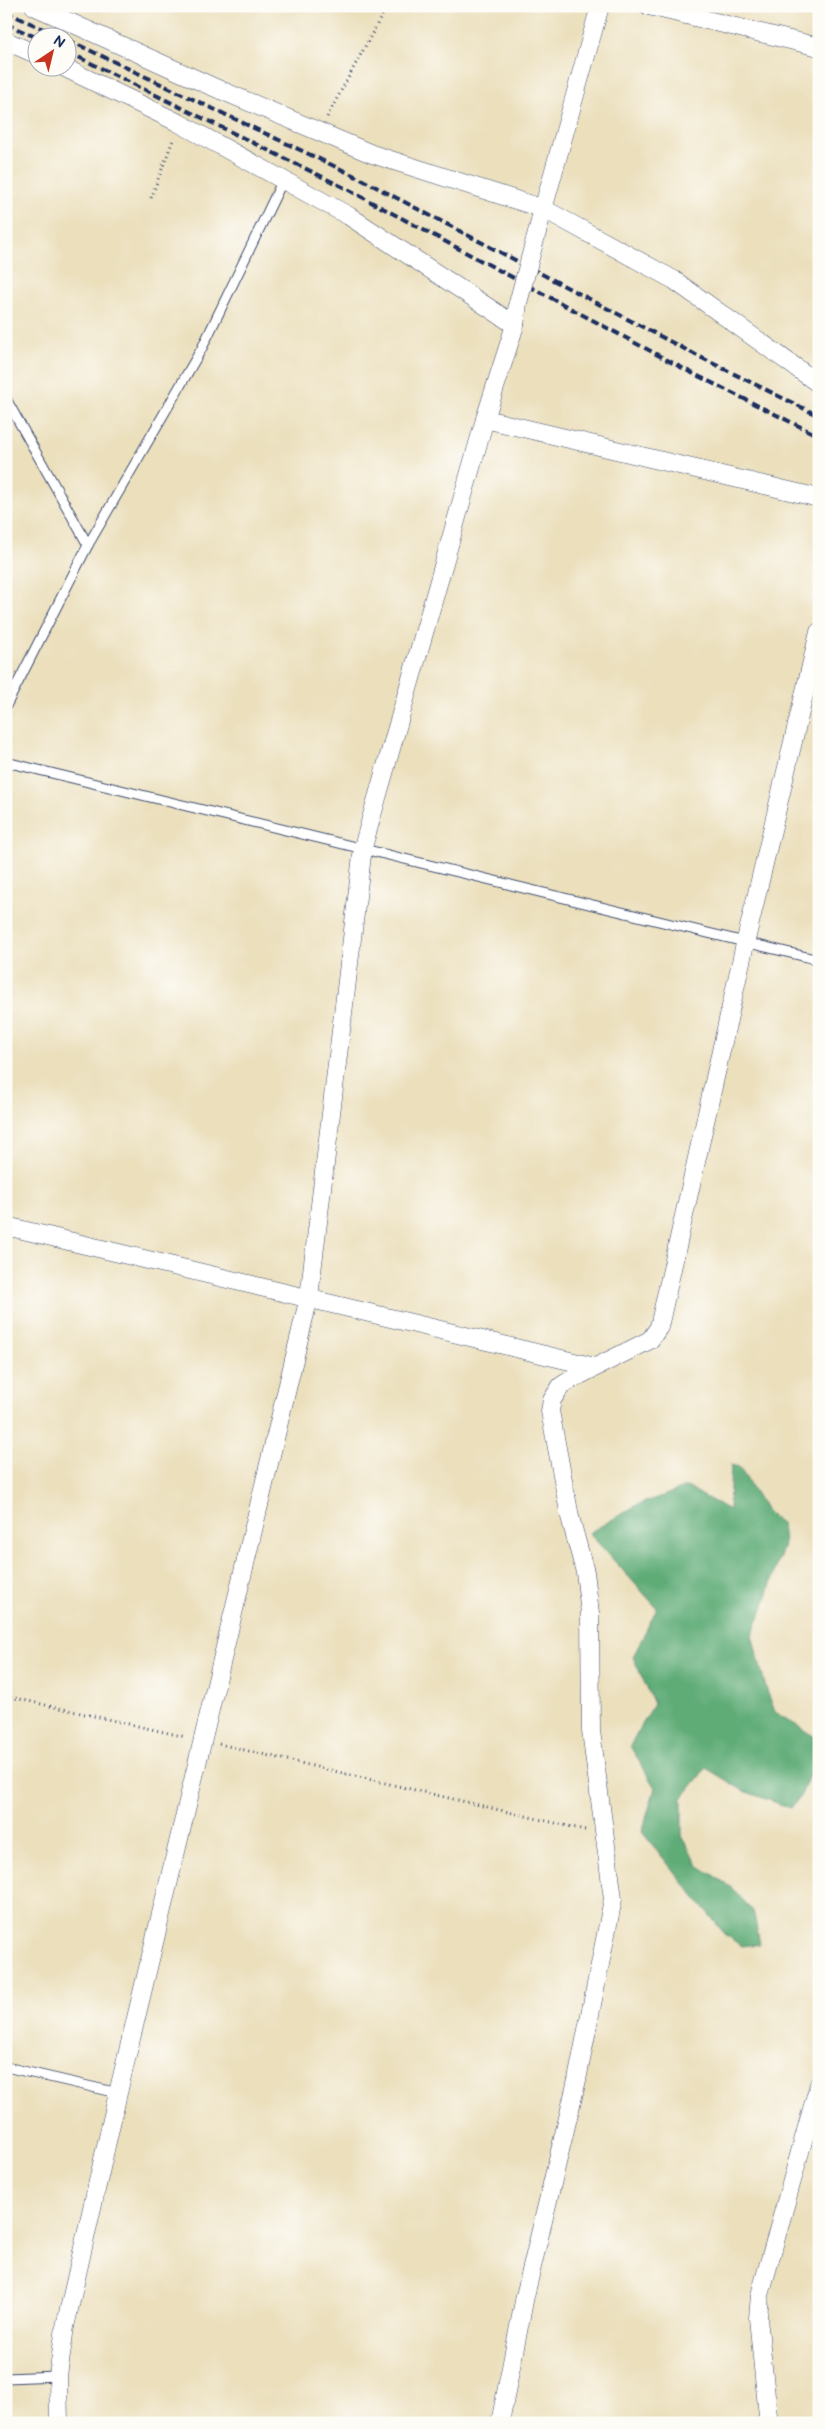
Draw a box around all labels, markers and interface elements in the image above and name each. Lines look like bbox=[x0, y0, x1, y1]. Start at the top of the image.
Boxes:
north arrow bbox=[28, 28, 78, 78]
text: N bbox=[50, 32, 68, 52]

